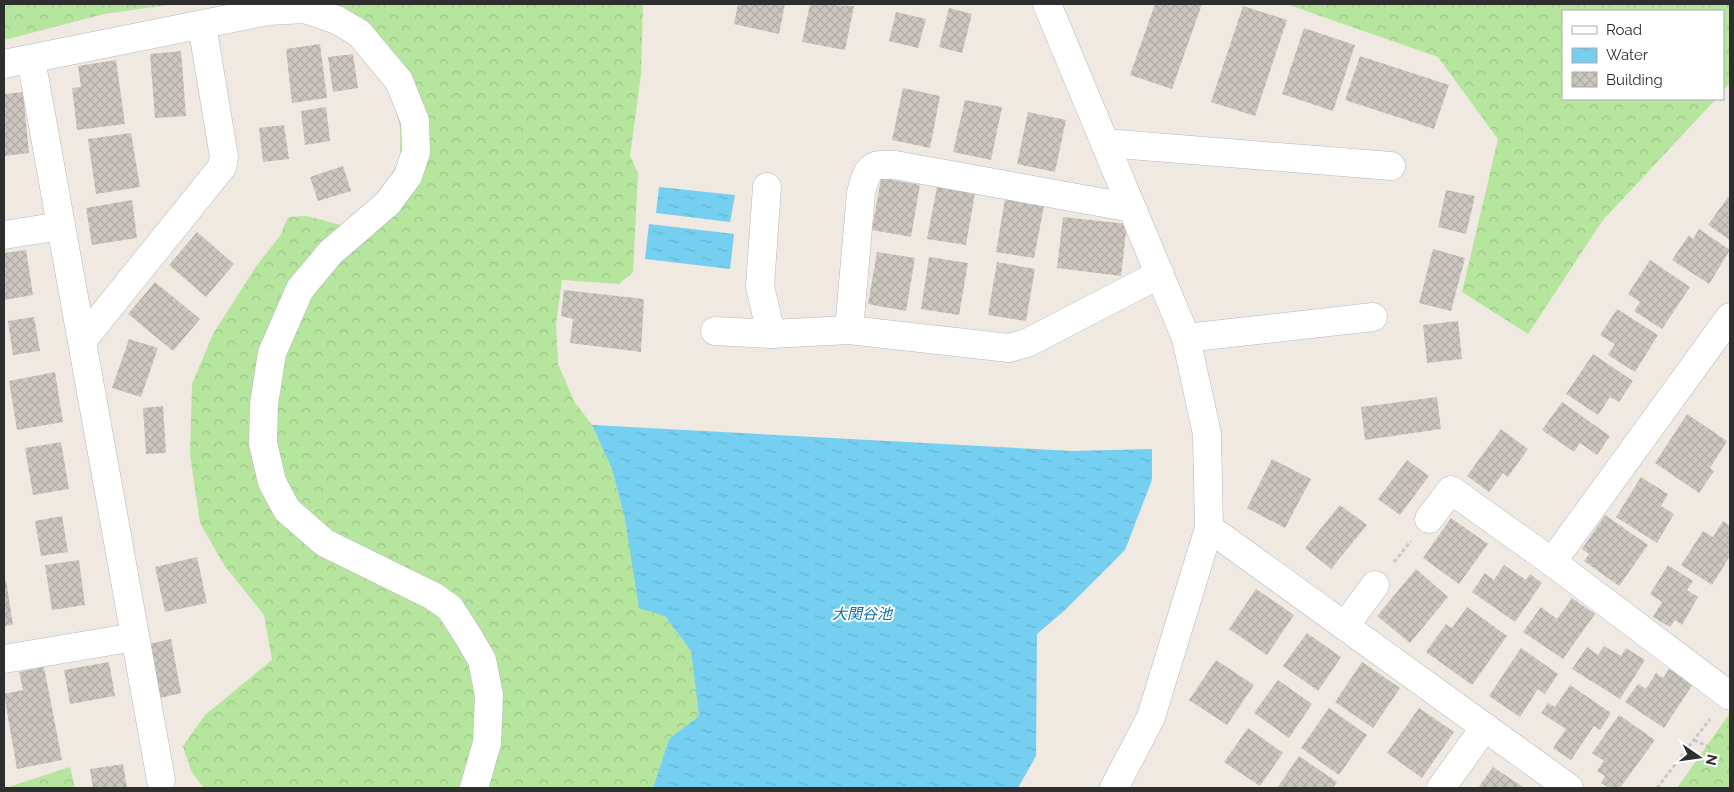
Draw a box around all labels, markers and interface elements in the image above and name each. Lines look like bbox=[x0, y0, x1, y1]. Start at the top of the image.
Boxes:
legend bbox=[1562, 10, 1724, 100]
text: Road bbox=[1606, 21, 1642, 39]
text: Water bbox=[1606, 46, 1649, 64]
text: Building bbox=[1606, 71, 1663, 89]
water label: 大関谷池 bbox=[832, 605, 894, 623]
north arrow bbox=[1674, 732, 1724, 782]
text: N bbox=[1703, 753, 1721, 767]

